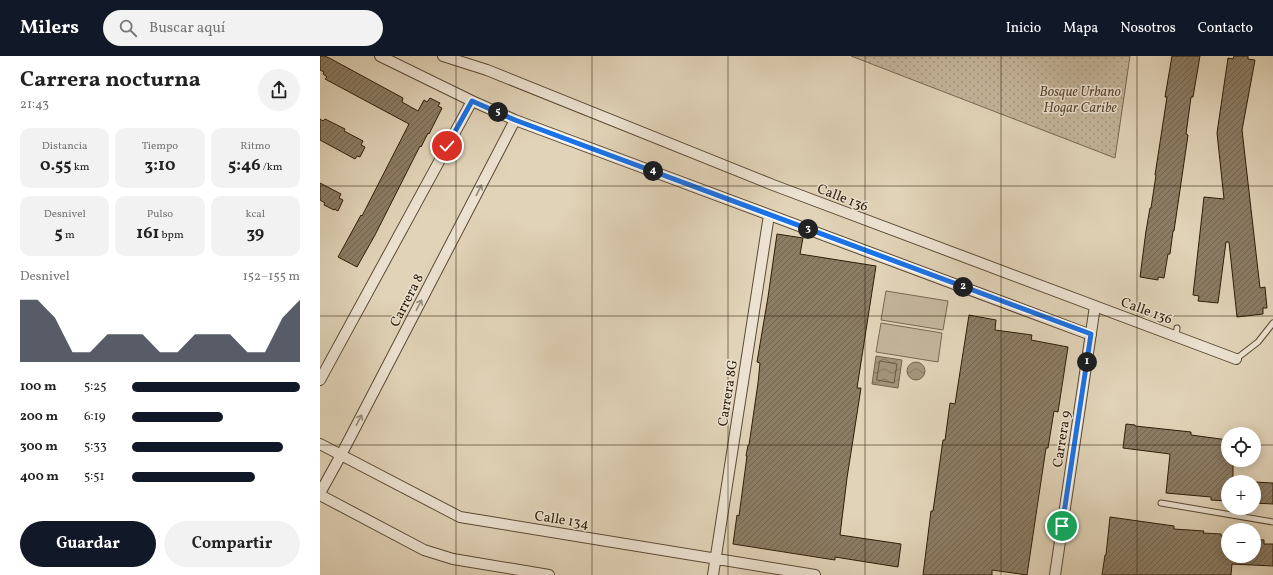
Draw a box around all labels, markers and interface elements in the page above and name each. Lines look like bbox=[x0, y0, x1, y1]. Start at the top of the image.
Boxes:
search box bbox=[103, 10, 383, 46]
text: Milers bbox=[20, 15, 79, 41]
icon: search bbox=[117, 17, 139, 39]
text: Buscar aquí bbox=[149, 18, 225, 39]
text: Inicio bbox=[1006, 19, 1041, 38]
text: Mapa bbox=[1063, 19, 1098, 38]
text: Nosotros bbox=[1120, 19, 1176, 38]
text: Contacto bbox=[1198, 19, 1253, 38]
text: Carrera nocturna bbox=[20, 65, 201, 96]
button: share bbox=[258, 69, 300, 111]
park label: Bosque Urbano Hogar Caribe bbox=[1039, 83, 1121, 118]
text: 21:43 bbox=[20, 96, 49, 114]
pin: 5 bbox=[488, 102, 508, 122]
text: 5 bbox=[495, 104, 501, 119]
pin bbox=[430, 129, 464, 163]
icon: check bbox=[436, 135, 458, 157]
text: Distancia bbox=[42, 139, 88, 154]
text: Tiempo bbox=[142, 139, 178, 154]
text: Ritmo bbox=[240, 139, 270, 154]
text: 0.55 bbox=[40, 154, 71, 177]
text: 3:10 bbox=[145, 154, 175, 177]
text: 5:46 bbox=[228, 154, 261, 177]
text: km bbox=[71, 160, 89, 175]
text: /km bbox=[261, 160, 283, 175]
pin: 4 bbox=[643, 161, 663, 181]
text: 4 bbox=[650, 163, 656, 178]
street label: Calle 136 bbox=[814, 180, 871, 217]
one-way arrow bbox=[476, 184, 483, 196]
text: Desnivel bbox=[44, 207, 86, 222]
text: Pulso bbox=[147, 207, 173, 222]
text: kcal bbox=[246, 207, 265, 222]
pin: 3 bbox=[798, 219, 818, 239]
text: 3 bbox=[805, 221, 811, 236]
text: 5 bbox=[55, 222, 63, 245]
text: 161 bbox=[136, 222, 159, 245]
text: 39 bbox=[246, 222, 264, 245]
text: m bbox=[63, 228, 75, 243]
text: bpm bbox=[159, 228, 184, 243]
text: Desnivel bbox=[20, 268, 70, 286]
text: 152–155 m bbox=[243, 268, 300, 286]
street label: Carrera 8 bbox=[386, 271, 429, 330]
pin: 2 bbox=[953, 277, 973, 297]
text: 2 bbox=[960, 279, 966, 294]
street label: Calle 136 bbox=[1118, 293, 1175, 330]
one-way arrow bbox=[416, 299, 423, 311]
pin: 1 bbox=[1077, 352, 1097, 372]
text: 1 bbox=[1085, 354, 1089, 369]
street label: Carrera 8G bbox=[714, 358, 743, 428]
text: 100 m bbox=[20, 378, 57, 396]
text: 5:25 bbox=[84, 378, 107, 396]
text: 200 m bbox=[20, 408, 58, 426]
text: 6:19 bbox=[84, 408, 105, 426]
street label: Carrera 9 bbox=[1049, 409, 1076, 469]
one-way arrow bbox=[356, 415, 363, 427]
map controls bbox=[1221, 427, 1261, 563]
button: locate bbox=[1221, 427, 1261, 467]
text: 300 m bbox=[20, 438, 58, 456]
text: 5:33 bbox=[84, 438, 107, 456]
text: 400 m bbox=[20, 468, 59, 486]
text: 5:51 bbox=[84, 468, 105, 486]
button: + bbox=[1221, 475, 1261, 515]
street label: Calle 134 bbox=[533, 507, 590, 534]
pin bbox=[1045, 509, 1079, 543]
icon: arrive bbox=[1051, 515, 1073, 537]
button: Guardar bbox=[20, 521, 156, 567]
button: Compartir bbox=[164, 521, 300, 567]
button: − bbox=[1221, 523, 1261, 563]

